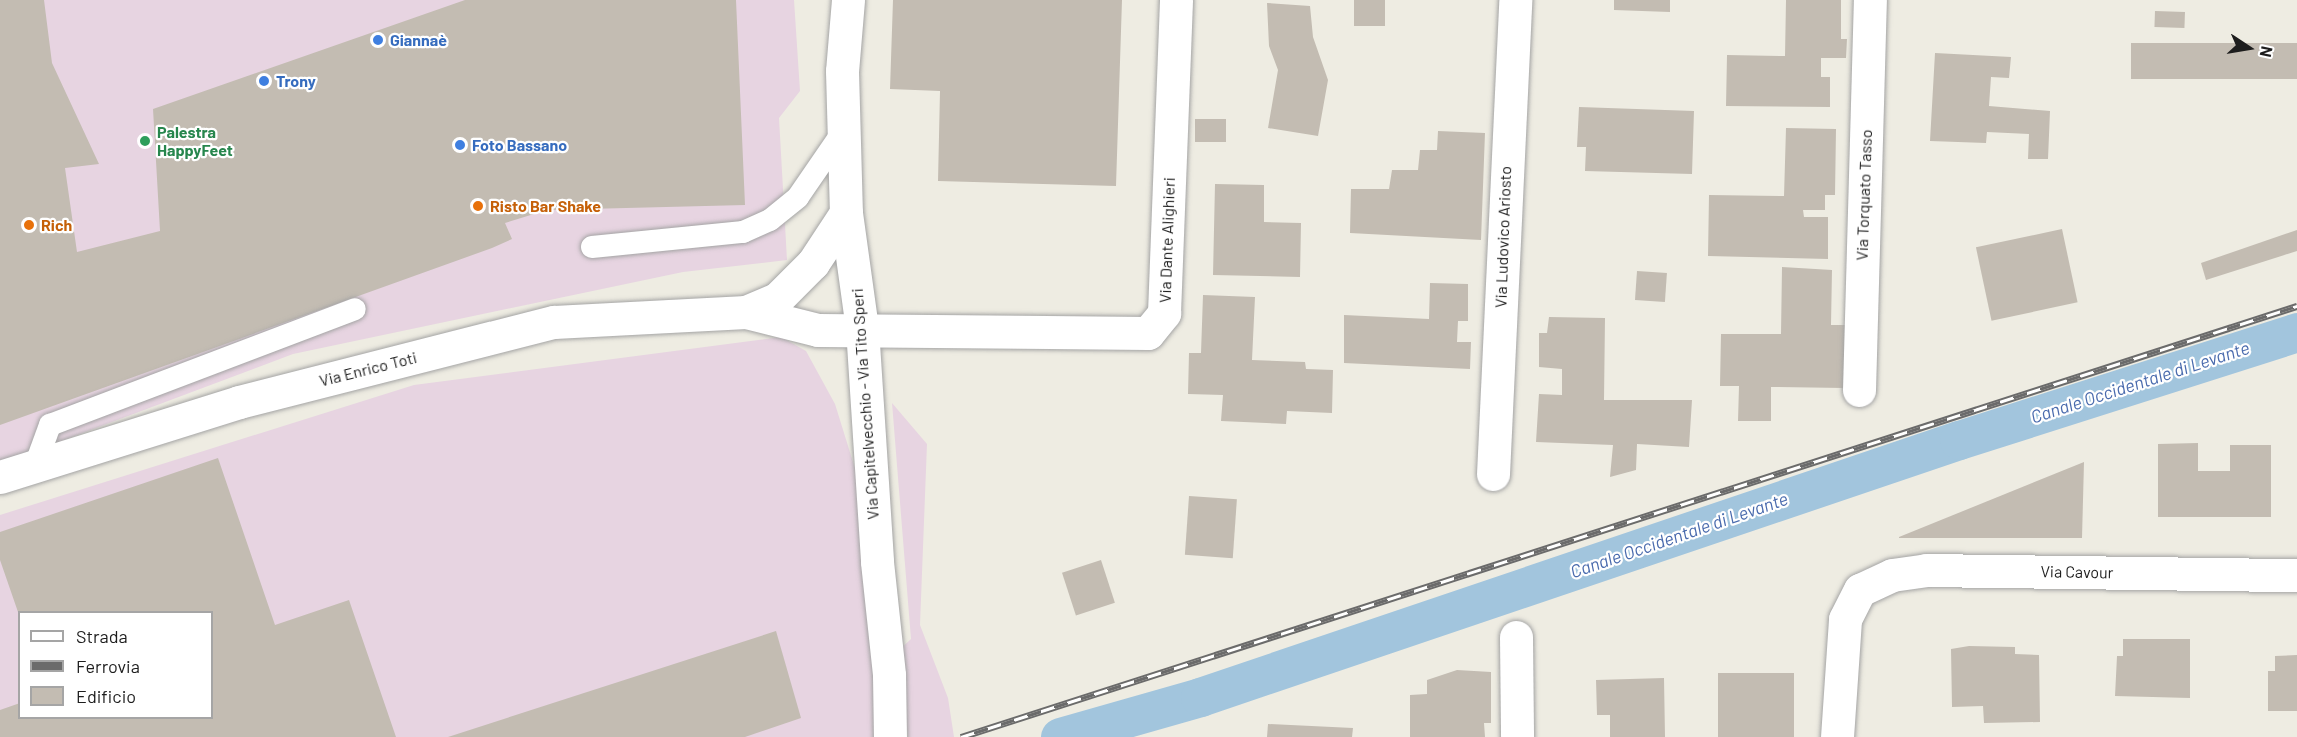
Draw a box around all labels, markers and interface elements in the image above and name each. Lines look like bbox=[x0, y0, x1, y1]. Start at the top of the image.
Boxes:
north arrow bbox=[2219, 18, 2279, 78]
place label: Giannaè bbox=[390, 30, 447, 50]
marker: Giannaè bbox=[371, 33, 385, 47]
text: N bbox=[2257, 45, 2277, 59]
place label: Trony bbox=[276, 71, 316, 91]
marker: Trony bbox=[257, 74, 271, 88]
place label: Palestra HappyFeet bbox=[157, 122, 233, 160]
street label: Via Torquato Tasso bbox=[1852, 129, 1876, 261]
marker: Palestra HappyFeet bbox=[138, 134, 152, 148]
place label: Foto Bassano bbox=[472, 135, 567, 155]
marker: Foto Bassano bbox=[453, 138, 467, 152]
street label: Via Ludovico Ariosto bbox=[1491, 166, 1515, 308]
street label: Via Dante Alighieri bbox=[1155, 177, 1179, 303]
place label: Risto Bar Shake bbox=[490, 196, 601, 216]
marker: Risto Bar Shake bbox=[471, 199, 485, 213]
place label: Rich bbox=[41, 215, 72, 235]
marker: Rich bbox=[22, 218, 36, 232]
street label: Via Capitelvecchio - Via Tito Speri bbox=[847, 288, 883, 520]
water label: Canale Occidentale di Levante bbox=[2028, 336, 2252, 428]
street label: Via Enrico Toti bbox=[317, 348, 419, 390]
water label: Canale Occidentale di Levante bbox=[1567, 488, 1791, 582]
street label: Via Cavour bbox=[2040, 562, 2114, 582]
legend bbox=[18, 611, 213, 719]
text: Strada bbox=[76, 625, 128, 647]
text: Ferrovia bbox=[76, 655, 140, 677]
text: Edificio bbox=[76, 685, 136, 707]

